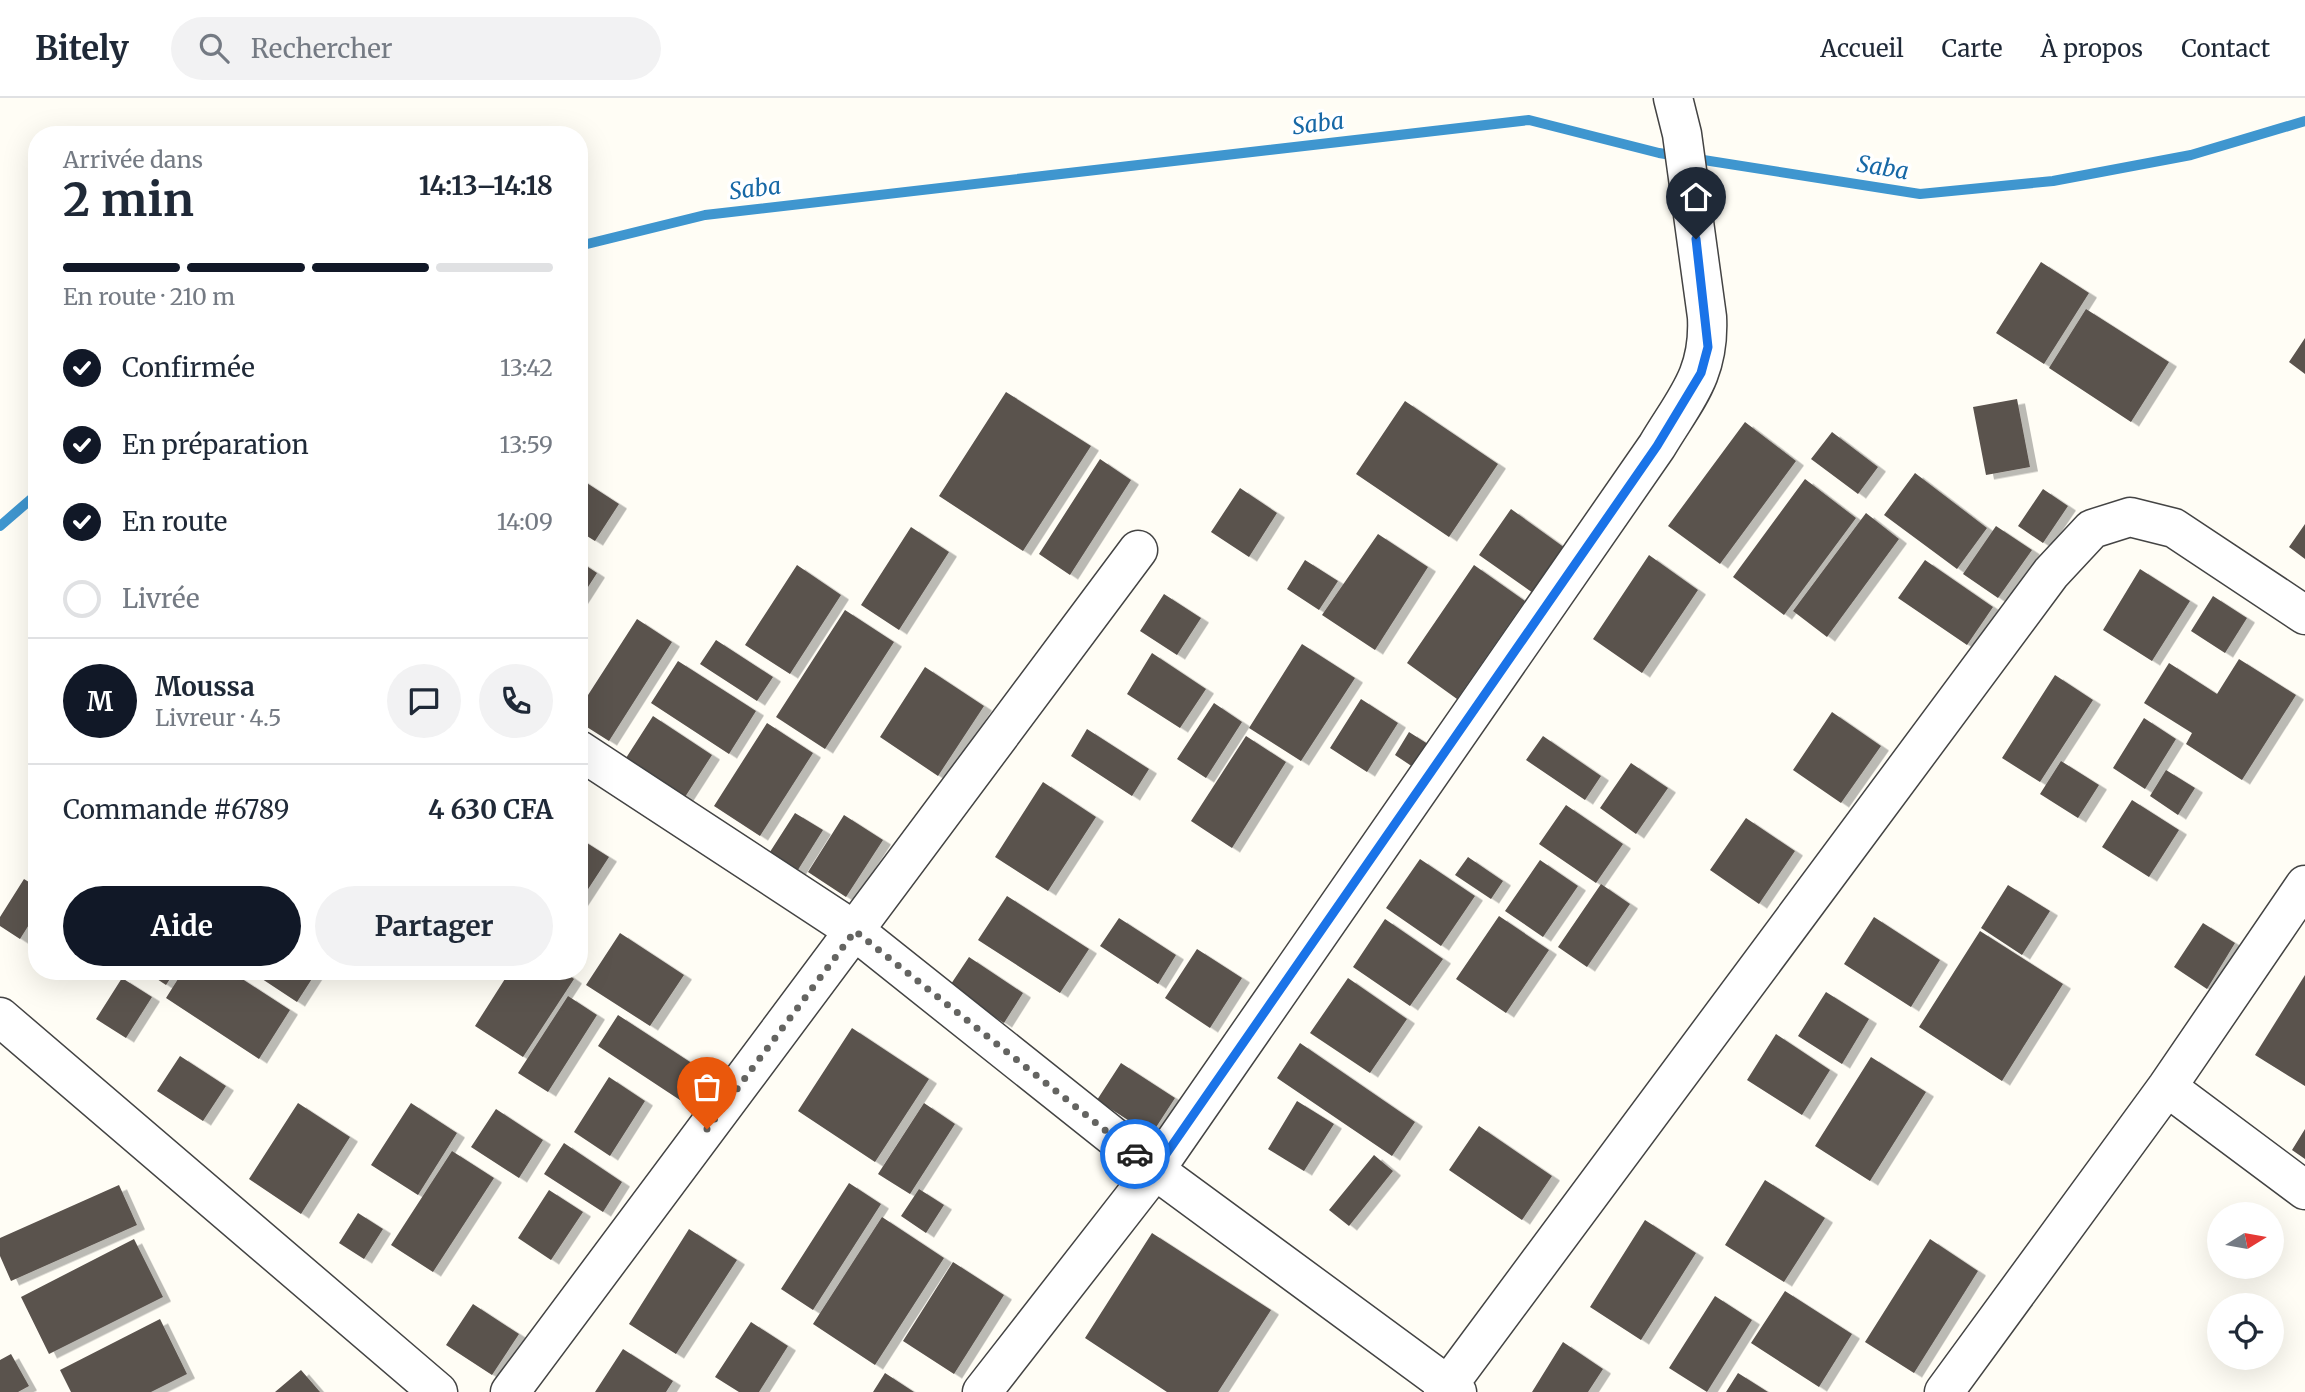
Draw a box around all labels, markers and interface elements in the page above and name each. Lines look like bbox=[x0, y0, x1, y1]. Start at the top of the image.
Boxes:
search box bbox=[171, 17, 661, 80]
text: Bitely bbox=[35, 28, 129, 69]
icon: search bbox=[195, 29, 233, 67]
text: Rechercher bbox=[251, 32, 392, 65]
text: Accueil bbox=[1820, 33, 1904, 64]
text: Carte bbox=[1942, 33, 2003, 64]
text: À propos bbox=[2041, 33, 2143, 64]
text: Contact bbox=[2181, 33, 2270, 64]
water label: Saba bbox=[1291, 105, 1345, 141]
text: Arrivée dans bbox=[63, 145, 203, 174]
water label: Saba bbox=[1855, 149, 1911, 185]
pin bbox=[1666, 167, 1726, 239]
text: 14:13–14:18 bbox=[419, 169, 553, 202]
water label: Saba bbox=[728, 170, 782, 206]
text: 2 min bbox=[63, 171, 194, 229]
icon: home bbox=[1677, 178, 1715, 216]
text: En route · 210 m bbox=[63, 282, 235, 311]
icon: check bbox=[63, 349, 101, 387]
text: Confirmée bbox=[122, 351, 255, 384]
text: 13:42 bbox=[500, 353, 553, 382]
icon: check bbox=[63, 426, 101, 464]
text: En préparation bbox=[122, 428, 309, 461]
text: 13:59 bbox=[500, 430, 553, 459]
icon: check bbox=[63, 503, 101, 541]
text: En route bbox=[122, 505, 227, 538]
text: 14:09 bbox=[497, 507, 553, 536]
text: Livrée bbox=[122, 582, 200, 615]
button: chat bbox=[387, 664, 461, 738]
button: phone bbox=[479, 664, 553, 738]
text: Moussa bbox=[155, 670, 255, 703]
text: M bbox=[87, 685, 113, 718]
text: Livreur · 4.5 bbox=[155, 703, 282, 732]
text: Commande #6789 bbox=[63, 793, 290, 826]
text: 4 630 CFA bbox=[428, 793, 553, 826]
button: Aide bbox=[63, 886, 301, 966]
button: Partager bbox=[315, 886, 553, 966]
pin bbox=[677, 1057, 737, 1129]
icon: bag bbox=[688, 1068, 726, 1106]
courier bbox=[1100, 1119, 1170, 1189]
icon: car bbox=[1116, 1135, 1154, 1173]
north arrow bbox=[2207, 1202, 2284, 1279]
map controls bbox=[2207, 1202, 2284, 1370]
button: locate bbox=[2207, 1293, 2284, 1370]

